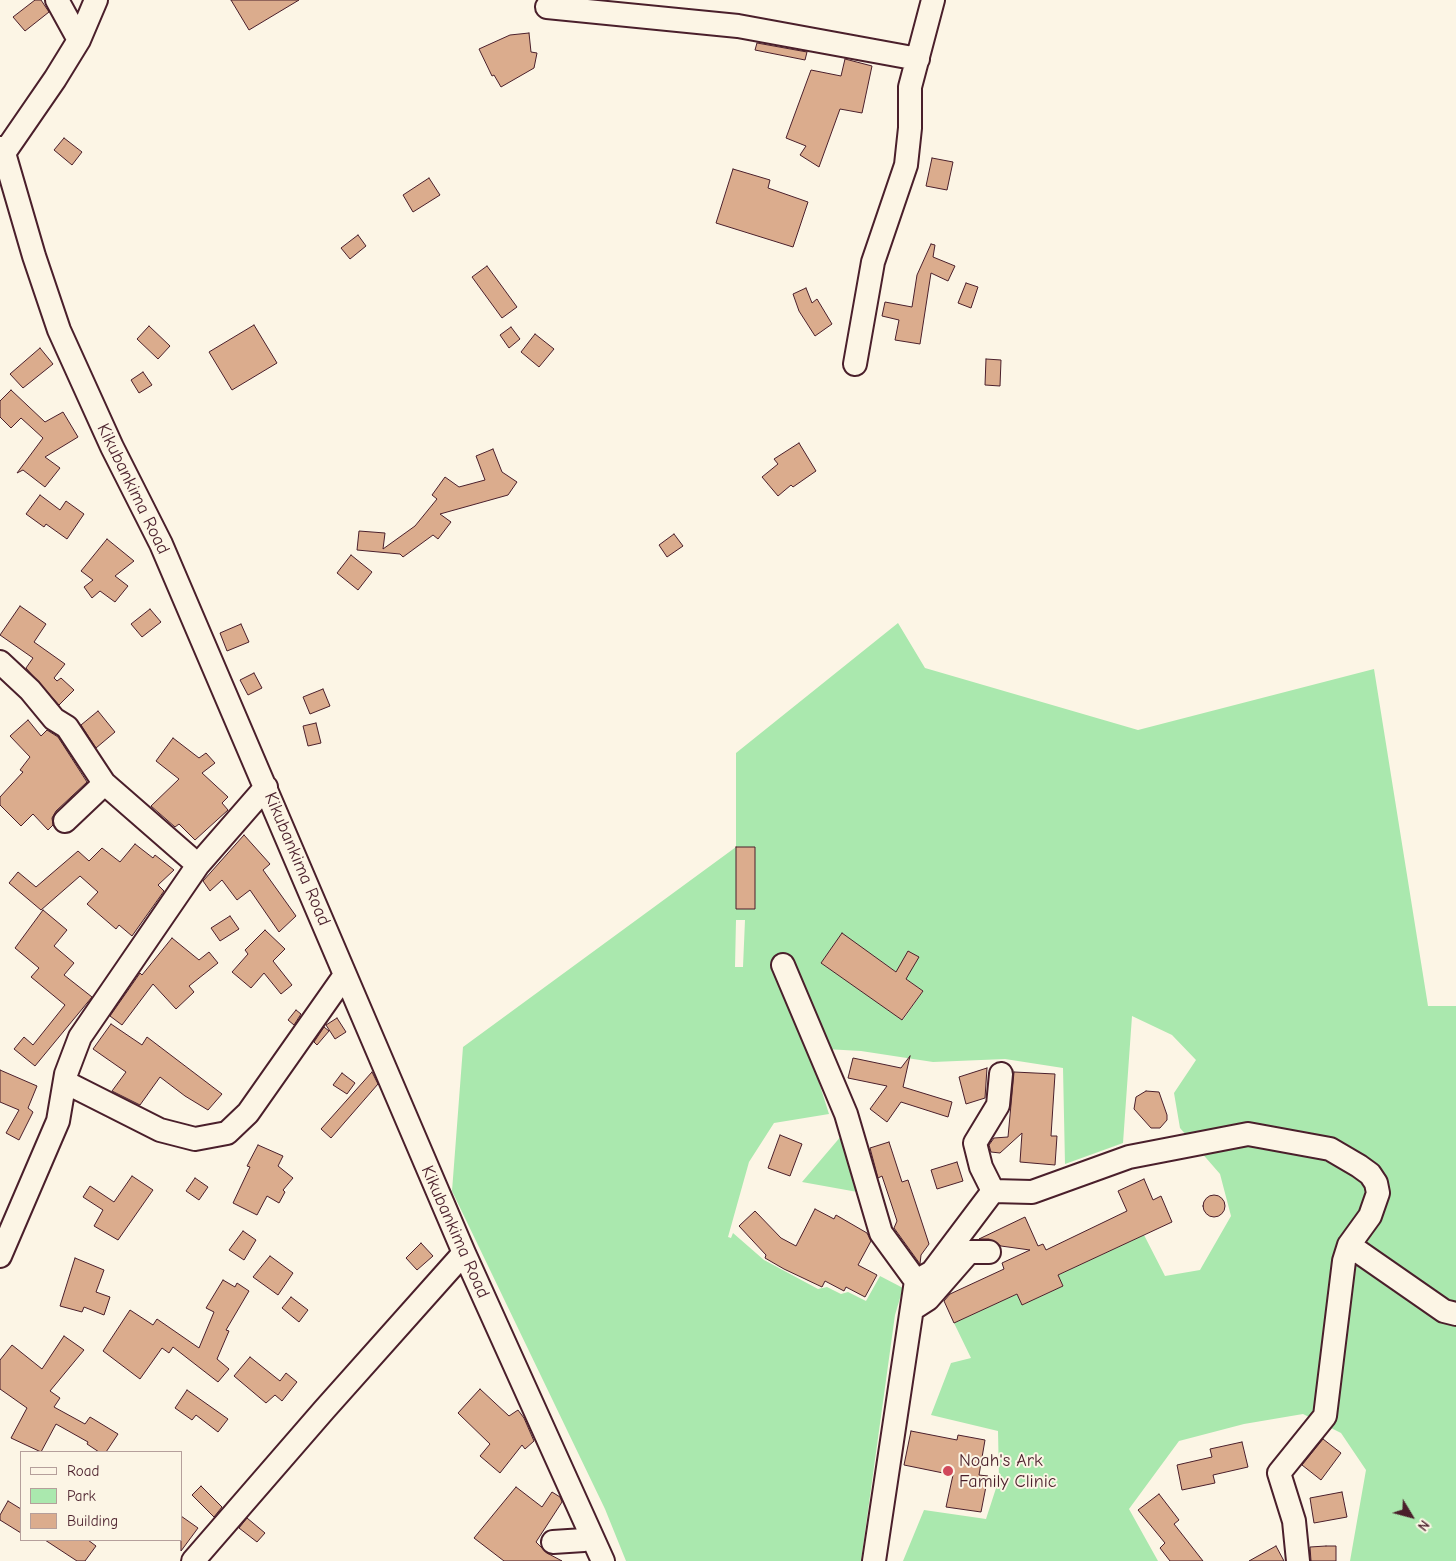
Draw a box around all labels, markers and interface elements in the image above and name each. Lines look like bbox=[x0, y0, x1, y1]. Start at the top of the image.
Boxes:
street label: Kikubankima Road bbox=[92, 420, 174, 558]
street label: Kikubankima Road bbox=[259, 789, 335, 929]
street label: Kikubankima Road bbox=[416, 1162, 494, 1302]
place label: Noah's Ark Family Clinic bbox=[959, 1450, 1056, 1492]
legend bbox=[20, 1451, 182, 1541]
text: Road bbox=[67, 1462, 99, 1480]
marker: Noah's Ark Family Clinic bbox=[941, 1464, 955, 1478]
text: Park bbox=[67, 1487, 96, 1505]
north arrow bbox=[1386, 1491, 1436, 1541]
text: Building bbox=[67, 1512, 118, 1530]
text: N bbox=[1414, 1517, 1433, 1534]

